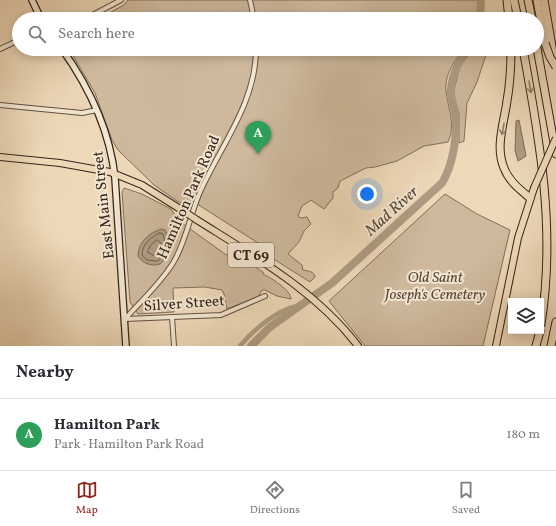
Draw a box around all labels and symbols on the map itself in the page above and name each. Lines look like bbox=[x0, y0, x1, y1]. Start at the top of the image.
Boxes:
one-way arrow bbox=[527, 80, 535, 93]
pin: A bbox=[245, 121, 271, 154]
one-way arrow bbox=[498, 123, 506, 136]
street label: Hamilton Park Road bbox=[153, 132, 226, 263]
street label: East Main Street bbox=[88, 150, 121, 260]
water label: Mad River bbox=[360, 181, 425, 242]
your location bbox=[357, 184, 377, 204]
road number: CT 69 bbox=[228, 243, 274, 267]
park label: Old Saint Joseph's Cemetery bbox=[383, 268, 485, 306]
street label: Silver Street bbox=[143, 291, 225, 318]

